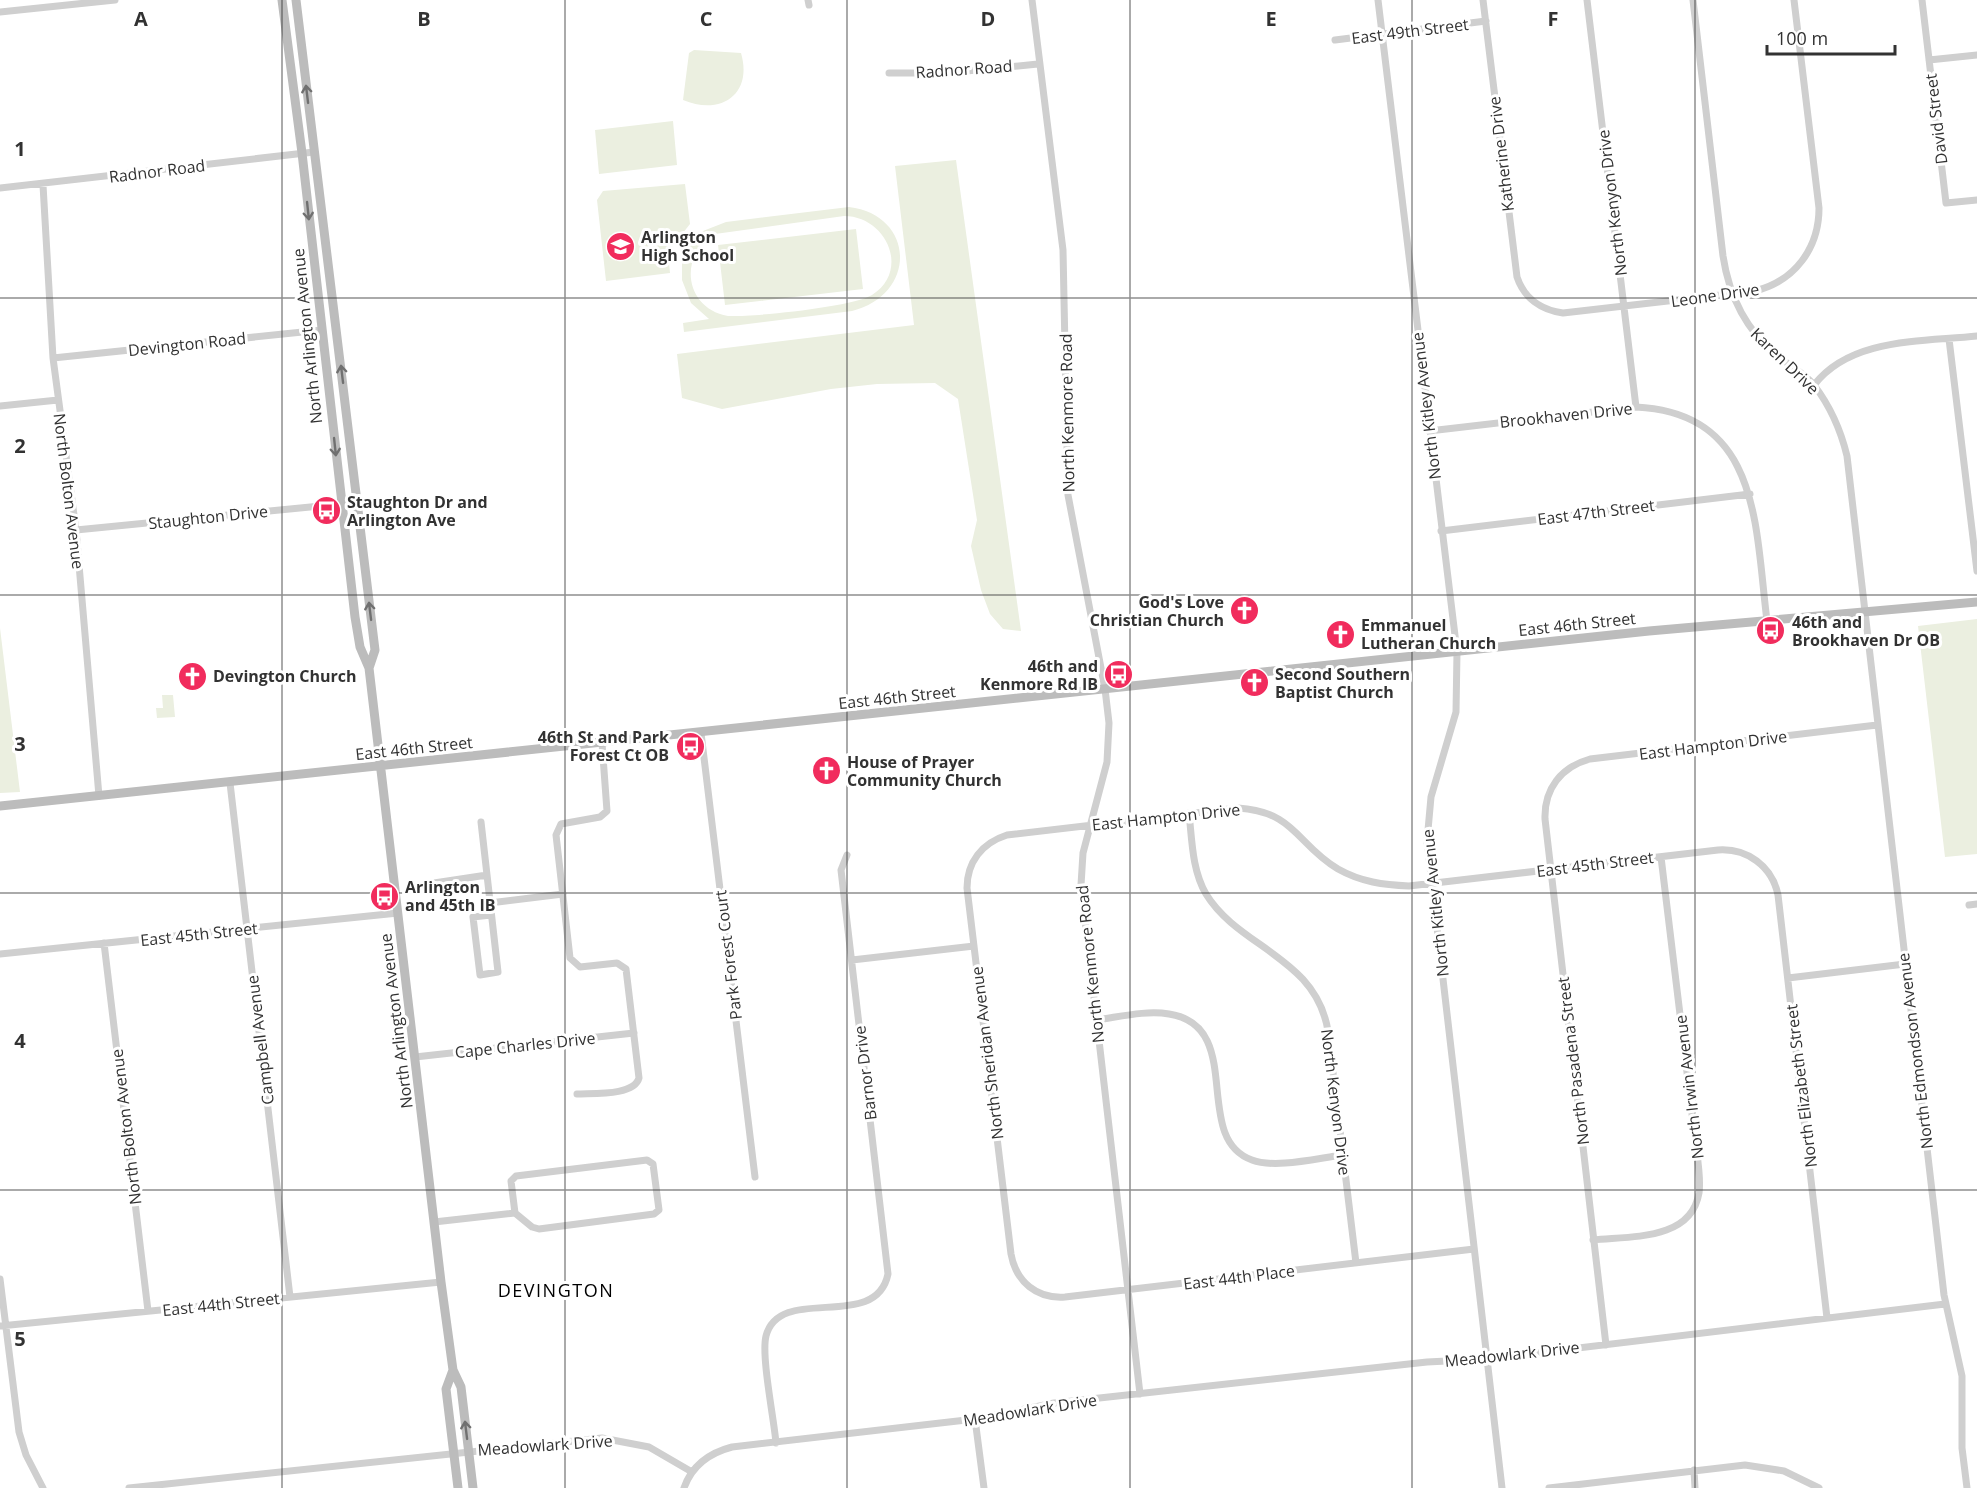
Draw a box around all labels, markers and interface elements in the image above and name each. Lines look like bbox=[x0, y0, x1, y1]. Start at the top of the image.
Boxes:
text: A bbox=[134, 5, 148, 32]
text: B bbox=[417, 5, 431, 32]
text: C bbox=[700, 5, 713, 32]
text: D bbox=[981, 5, 995, 32]
text: E bbox=[1265, 5, 1277, 32]
text: F bbox=[1548, 5, 1558, 32]
street label: East 49th Street bbox=[1350, 13, 1470, 49]
scale bar bbox=[1767, 18, 1894, 56]
text: 100 m bbox=[1776, 26, 1828, 50]
street label: Radnor Road bbox=[915, 55, 1013, 83]
street label: David Street bbox=[1919, 72, 1952, 166]
one-way arrow bbox=[302, 85, 313, 105]
street label: Katherine Drive bbox=[1483, 95, 1519, 213]
street label: North Kenyon Drive bbox=[1592, 129, 1632, 277]
text: 1 bbox=[14, 135, 26, 162]
street label: Radnor Road bbox=[108, 154, 206, 188]
one-way arrow bbox=[303, 201, 314, 221]
place label: Arlington High School bbox=[641, 226, 734, 266]
school or university icon: Arlington High School bbox=[604, 230, 636, 262]
street label: North Arlington Avenue bbox=[287, 247, 327, 425]
street label: Leone Drive bbox=[1669, 278, 1761, 312]
street label: Karen Drive bbox=[1746, 323, 1824, 399]
street label: Devington Road bbox=[127, 327, 247, 361]
street label: North Kitley Avenue bbox=[1406, 331, 1446, 481]
street label: North Kenmore Road bbox=[1055, 333, 1079, 493]
one-way arrow bbox=[336, 364, 347, 384]
street label: Brookhaven Drive bbox=[1499, 397, 1633, 433]
street label: North Bolton Avenue bbox=[49, 412, 89, 570]
text: 2 bbox=[14, 432, 26, 459]
one-way arrow bbox=[329, 436, 340, 456]
place label: Staughton Dr and Arlington Ave bbox=[347, 491, 488, 531]
street label: East 47th Street bbox=[1536, 494, 1656, 530]
bus stop icon: Staughton Dr and Arlington Ave bbox=[310, 495, 342, 527]
street label: Staughton Drive bbox=[147, 500, 269, 534]
place label: God's Love Christian Church bbox=[1090, 591, 1224, 631]
church icon: God's Love Christian Church bbox=[1229, 595, 1261, 627]
one-way arrow bbox=[365, 601, 376, 621]
street label: East 46th Street bbox=[1517, 607, 1637, 641]
place label: 46th and Brookhaven Dr OB bbox=[1792, 611, 1940, 651]
place label: Emmanuel Lutheran Church bbox=[1361, 614, 1496, 654]
bus stop icon: 46th and Brookhaven Dr OB bbox=[1755, 615, 1787, 647]
church icon: Emmanuel Lutheran Church bbox=[1324, 618, 1356, 650]
place label: 46th and Kenmore Rd IB bbox=[980, 655, 1098, 695]
bus stop icon: 46th and Kenmore Rd IB bbox=[1103, 659, 1135, 691]
church icon: Devington Church bbox=[176, 660, 208, 692]
place label: Second Southern Baptist Church bbox=[1275, 663, 1410, 703]
place label: Devington Church bbox=[213, 665, 357, 687]
church icon: Second Southern Baptist Church bbox=[1238, 667, 1270, 699]
street label: East 46th Street bbox=[837, 680, 957, 714]
street label: East Hampton Drive bbox=[1638, 725, 1788, 765]
place label: 46th St and Park Forest Ct OB bbox=[538, 726, 669, 766]
text: 3 bbox=[14, 730, 26, 757]
bus stop icon: 46th St and Park Forest Ct OB bbox=[674, 730, 706, 762]
street label: East 46th Street bbox=[354, 731, 474, 765]
place label: House of Prayer Community Church bbox=[847, 751, 1002, 791]
church icon: House of Prayer Community Church bbox=[810, 755, 842, 787]
street label: East Hampton Drive bbox=[1091, 798, 1241, 836]
street label: North Kitley Avenue bbox=[1416, 828, 1454, 978]
street label: East 45th Street bbox=[1535, 846, 1655, 882]
place label: Arlington and 45th IB bbox=[405, 876, 495, 916]
bus stop icon: Arlington and 45th IB bbox=[368, 880, 400, 912]
street label: North Kenmore Road bbox=[1071, 884, 1109, 1044]
street label: Park Forest Court bbox=[709, 889, 747, 1021]
street label: East 45th Street bbox=[139, 917, 259, 951]
street label: North Arlington Avenue bbox=[374, 932, 418, 1110]
street label: North Edmondson Avenue bbox=[1892, 952, 1938, 1150]
street label: North Sheridan Avenue bbox=[965, 965, 1009, 1141]
street label: Campbell Avenue bbox=[241, 974, 279, 1106]
street label: North Pasadena Street bbox=[1552, 975, 1594, 1146]
street label: North Elizabeth Street bbox=[1780, 1003, 1822, 1169]
street label: North Irwin Avenue bbox=[1669, 1014, 1709, 1160]
street label: Barnor Drive bbox=[848, 1024, 882, 1122]
text: 4 bbox=[14, 1027, 26, 1054]
street label: Cape Charles Drive bbox=[454, 1027, 596, 1063]
street label: North Kenyon Drive bbox=[1316, 1028, 1356, 1176]
street label: North Bolton Avenue bbox=[106, 1048, 146, 1206]
street label: East 44th Place bbox=[1182, 1259, 1296, 1295]
district label: DEVINGTON bbox=[498, 1278, 614, 1302]
street label: East 44th Street bbox=[161, 1287, 281, 1321]
text: 5 bbox=[14, 1325, 26, 1352]
street label: Meadowlark Drive bbox=[1444, 1336, 1580, 1372]
street label: Meadowlark Drive bbox=[961, 1389, 1099, 1431]
one-way arrow bbox=[460, 1420, 471, 1440]
street label: Meadowlark Drive bbox=[477, 1429, 613, 1461]

